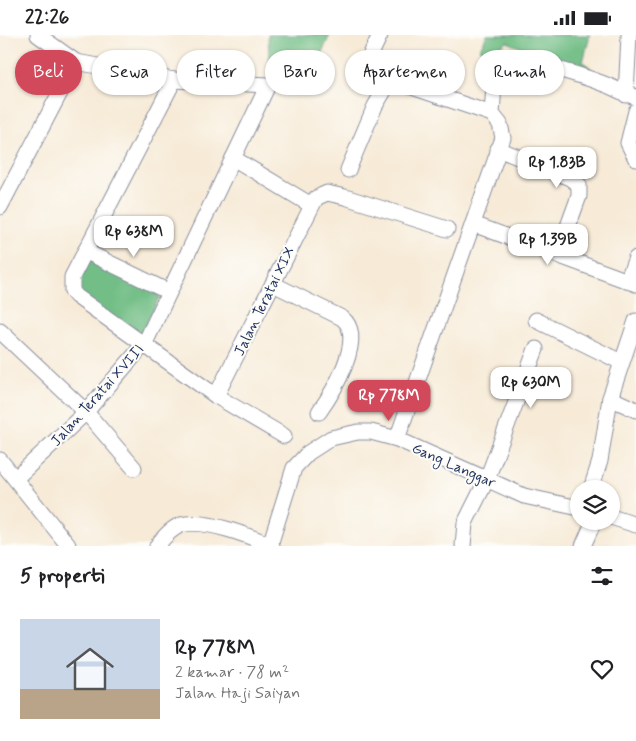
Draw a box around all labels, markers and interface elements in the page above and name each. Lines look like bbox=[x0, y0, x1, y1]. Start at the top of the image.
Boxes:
text: 22:26 bbox=[25, 5, 69, 30]
chip: Beli bbox=[15, 50, 82, 95]
chip: Sewa bbox=[92, 50, 167, 95]
chip: Filter bbox=[177, 50, 255, 95]
chip: Baru bbox=[265, 50, 335, 95]
chip: Apartemen bbox=[345, 50, 465, 95]
chip: Rumah bbox=[475, 50, 564, 95]
pin: Rp 1.83B bbox=[505, 147, 609, 189]
text: Rp 1.83B bbox=[528, 152, 586, 173]
pin: Rp 638M bbox=[88, 215, 180, 258]
text: Rp 638M bbox=[105, 221, 163, 242]
pin: Rp 1.39B bbox=[496, 223, 600, 266]
text: Rp 1.39B bbox=[519, 229, 577, 250]
street label: Jalan Teratai XIX bbox=[230, 243, 300, 359]
street label: Jalan Teratai XVIII bbox=[47, 340, 149, 451]
pin: Rp 630M bbox=[485, 367, 577, 409]
text: Rp 630M bbox=[501, 372, 561, 393]
pin: Rp 778M bbox=[343, 379, 435, 422]
text: Rp 778M bbox=[358, 385, 420, 406]
street label: Gang Langgar bbox=[408, 439, 499, 494]
map controls bbox=[570, 480, 620, 530]
button: layers bbox=[570, 480, 620, 530]
text: 5 properti bbox=[20, 562, 105, 590]
icon: filters bbox=[588, 562, 616, 590]
text: Rp 778M bbox=[175, 634, 255, 662]
icon: home bbox=[60, 639, 120, 699]
icon: heart bbox=[588, 655, 616, 683]
text: 2 kamar · 78 m² bbox=[175, 662, 289, 683]
text: Jalan Haji Saiyan bbox=[175, 683, 300, 704]

